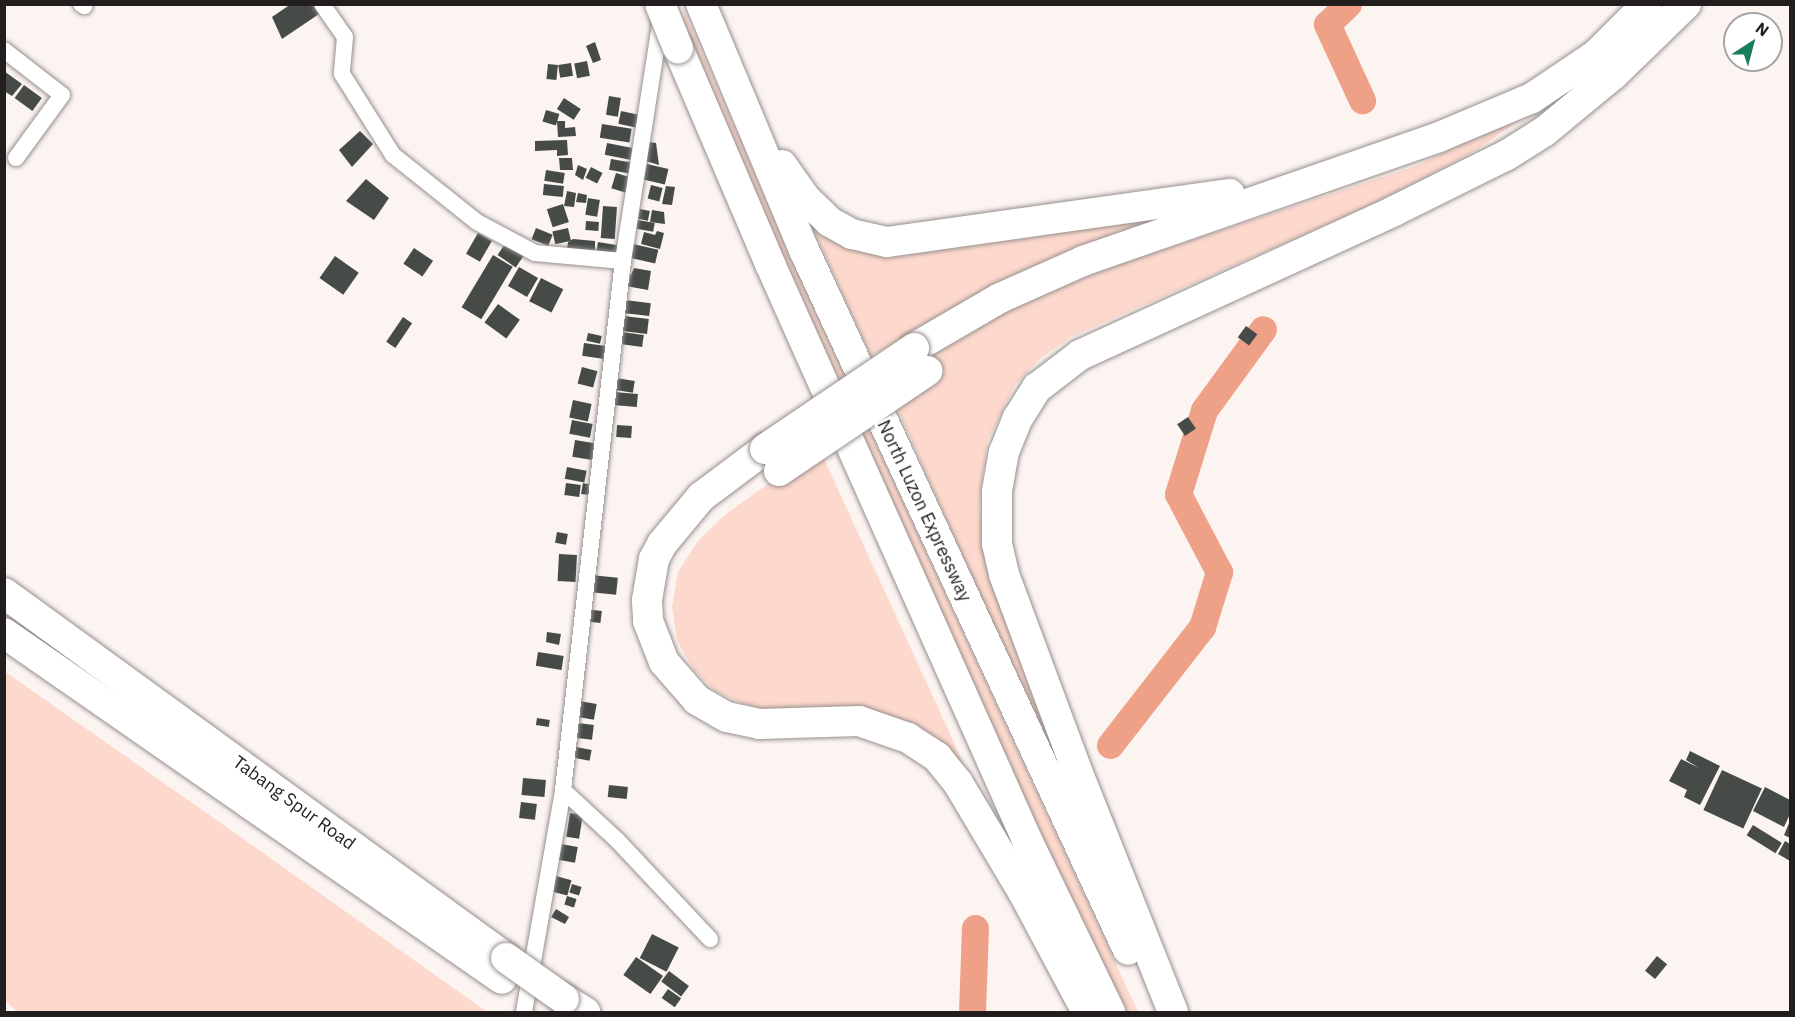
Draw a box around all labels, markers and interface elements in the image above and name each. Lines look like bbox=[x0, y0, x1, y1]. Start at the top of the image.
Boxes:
north arrow bbox=[1723, 12, 1783, 72]
text: N bbox=[1752, 18, 1773, 41]
street label: North Luzon Expressway bbox=[872, 417, 976, 605]
street label: Tabang Spur Road bbox=[229, 751, 359, 855]

